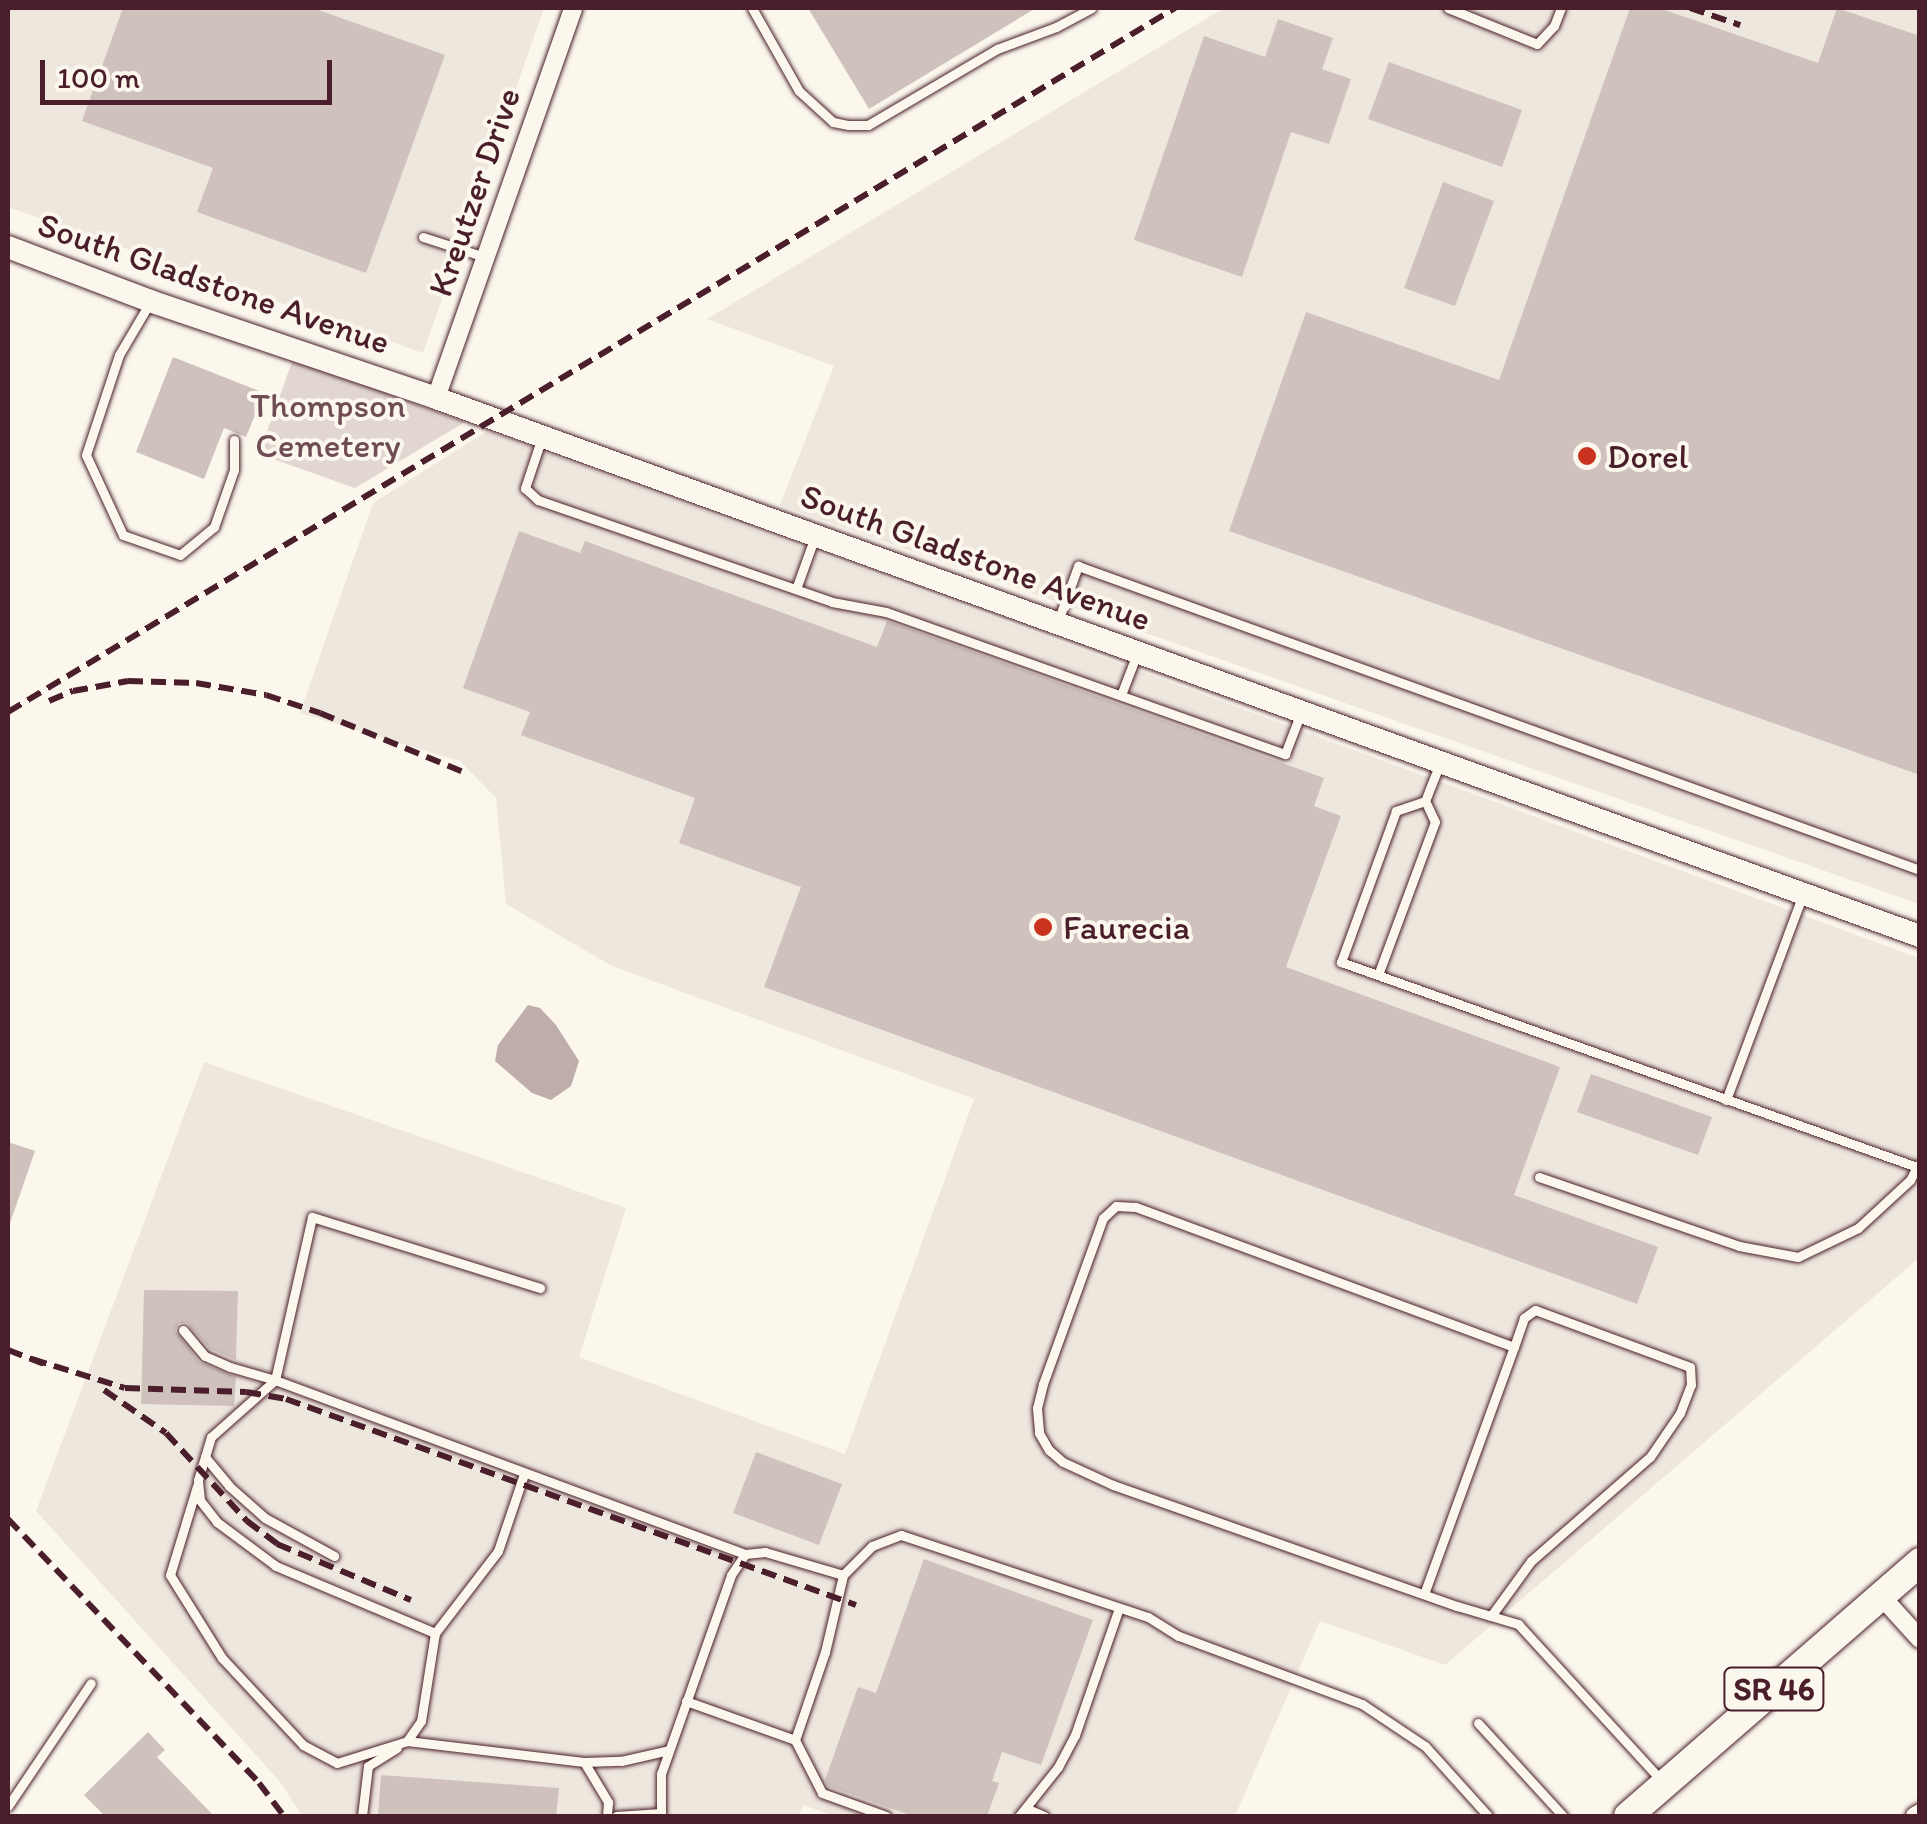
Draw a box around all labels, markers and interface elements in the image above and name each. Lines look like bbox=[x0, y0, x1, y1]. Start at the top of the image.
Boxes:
scale bar bbox=[45, 40, 338, 102]
text: 100 m bbox=[57, 59, 140, 96]
street label: Kreutzer Drive bbox=[419, 82, 529, 302]
street label: South Gladstone Avenue bbox=[34, 204, 394, 362]
park label: Thompson Cemetery bbox=[250, 384, 406, 466]
place label: Dorel bbox=[1607, 435, 1689, 477]
marker: Dorel bbox=[1576, 445, 1598, 467]
street label: South Gladstone Avenue bbox=[797, 475, 1155, 639]
place label: Faurecia bbox=[1063, 906, 1190, 948]
marker: Faurecia bbox=[1032, 916, 1054, 938]
road number: SR 46 bbox=[1722, 1662, 1826, 1716]

